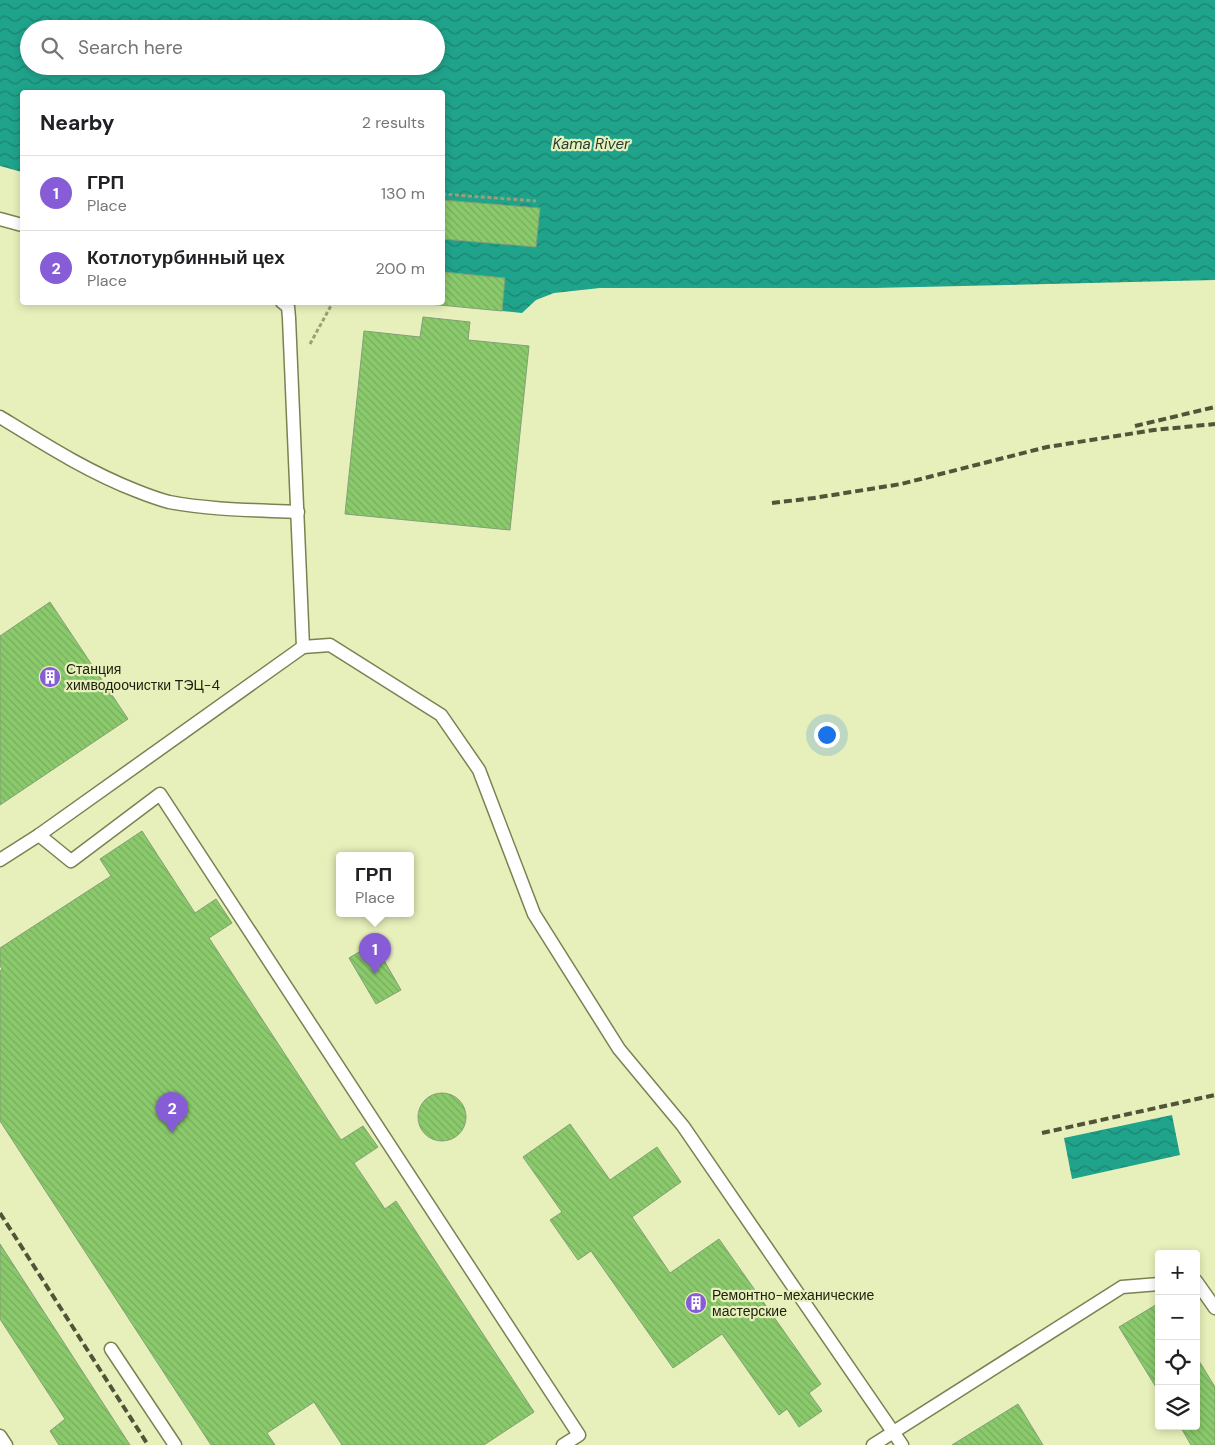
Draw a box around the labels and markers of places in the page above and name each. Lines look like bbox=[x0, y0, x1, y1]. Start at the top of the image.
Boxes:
place label: Станция химводоочистки ТЭЦ-4 bbox=[66, 660, 220, 694]
building icon: Станция химводоочистки ТЭЦ-4 bbox=[38, 665, 62, 689]
pin: 1 bbox=[359, 933, 391, 974]
pin: 2 bbox=[156, 1092, 188, 1133]
place label: Ремонтно-механические мастерские bbox=[712, 1286, 874, 1320]
building icon: Ремонтно-механические мастерские bbox=[684, 1291, 708, 1315]

